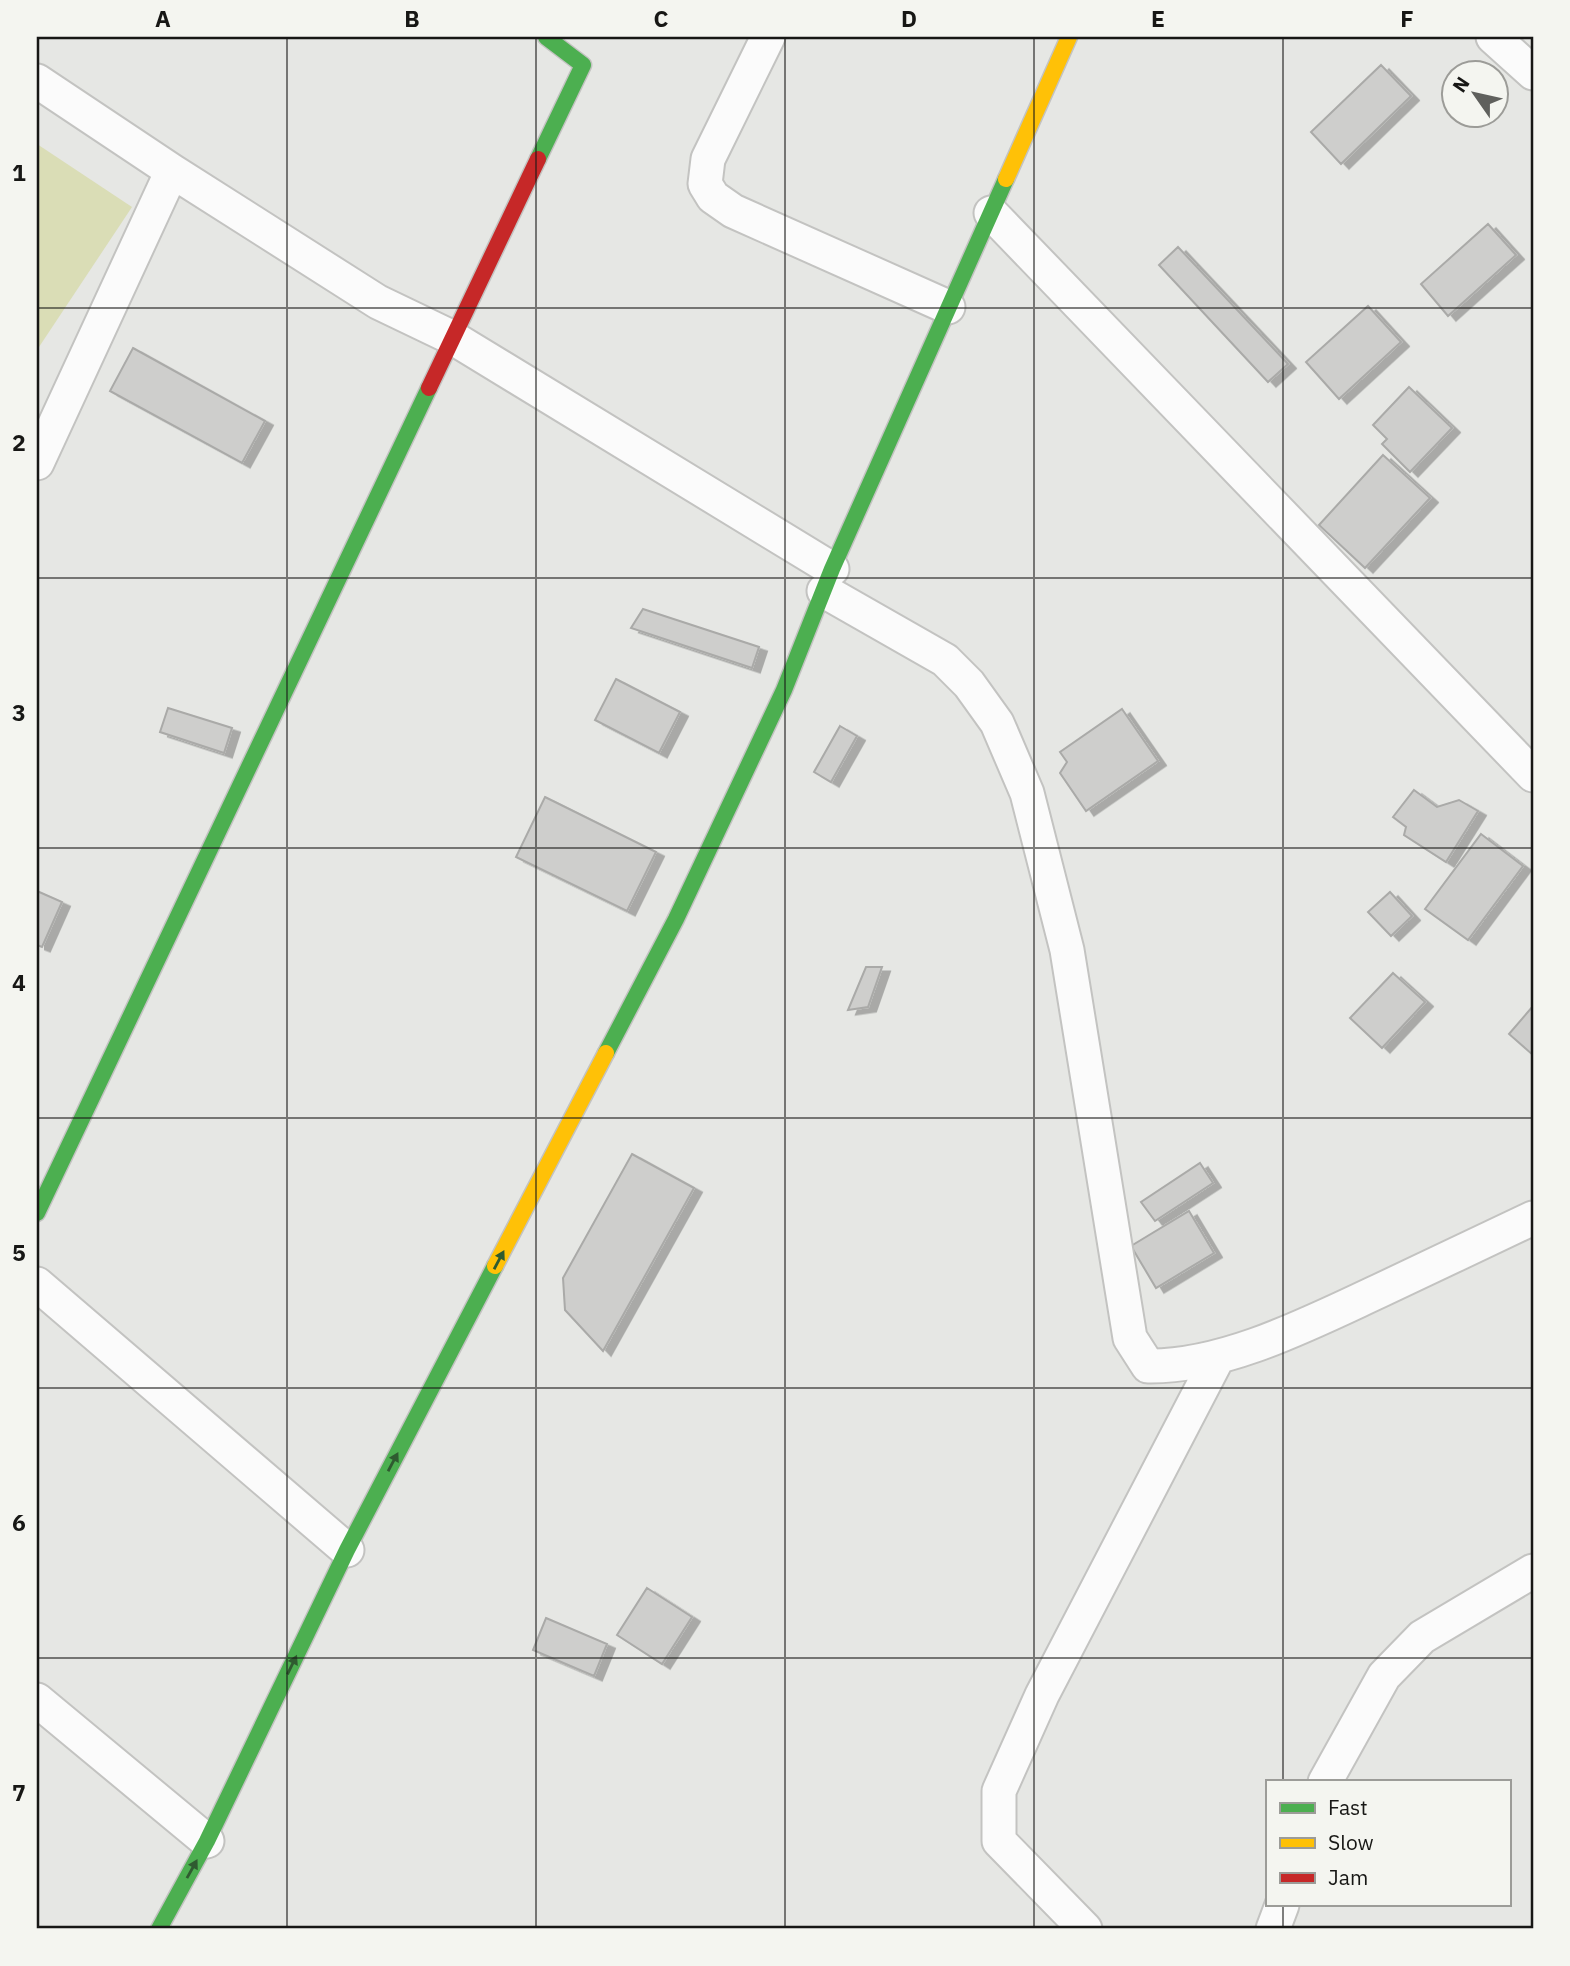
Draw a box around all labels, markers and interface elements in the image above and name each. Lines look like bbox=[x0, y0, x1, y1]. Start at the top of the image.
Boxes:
text: A bbox=[155, 3, 171, 33]
text: B bbox=[404, 3, 420, 33]
text: C bbox=[654, 3, 669, 33]
text: D bbox=[901, 3, 917, 33]
text: E bbox=[1151, 3, 1165, 33]
text: F bbox=[1400, 3, 1414, 33]
north arrow bbox=[1440, 60, 1510, 130]
text: N bbox=[1447, 72, 1475, 97]
text: 1 bbox=[12, 157, 26, 187]
text: 2 bbox=[12, 427, 26, 457]
text: 3 bbox=[12, 697, 26, 727]
text: 4 bbox=[12, 967, 26, 997]
text: 5 bbox=[12, 1237, 26, 1267]
one-way arrow bbox=[493, 1250, 504, 1270]
one-way arrow bbox=[388, 1452, 399, 1472]
text: 6 bbox=[12, 1507, 26, 1537]
one-way arrow bbox=[286, 1655, 297, 1675]
text: 7 bbox=[12, 1777, 26, 1807]
legend bbox=[1266, 1780, 1510, 1906]
text: Fast bbox=[1328, 1793, 1368, 1821]
text: Slow bbox=[1328, 1828, 1374, 1856]
one-way arrow bbox=[185, 1859, 197, 1879]
text: Jam bbox=[1328, 1863, 1368, 1891]

